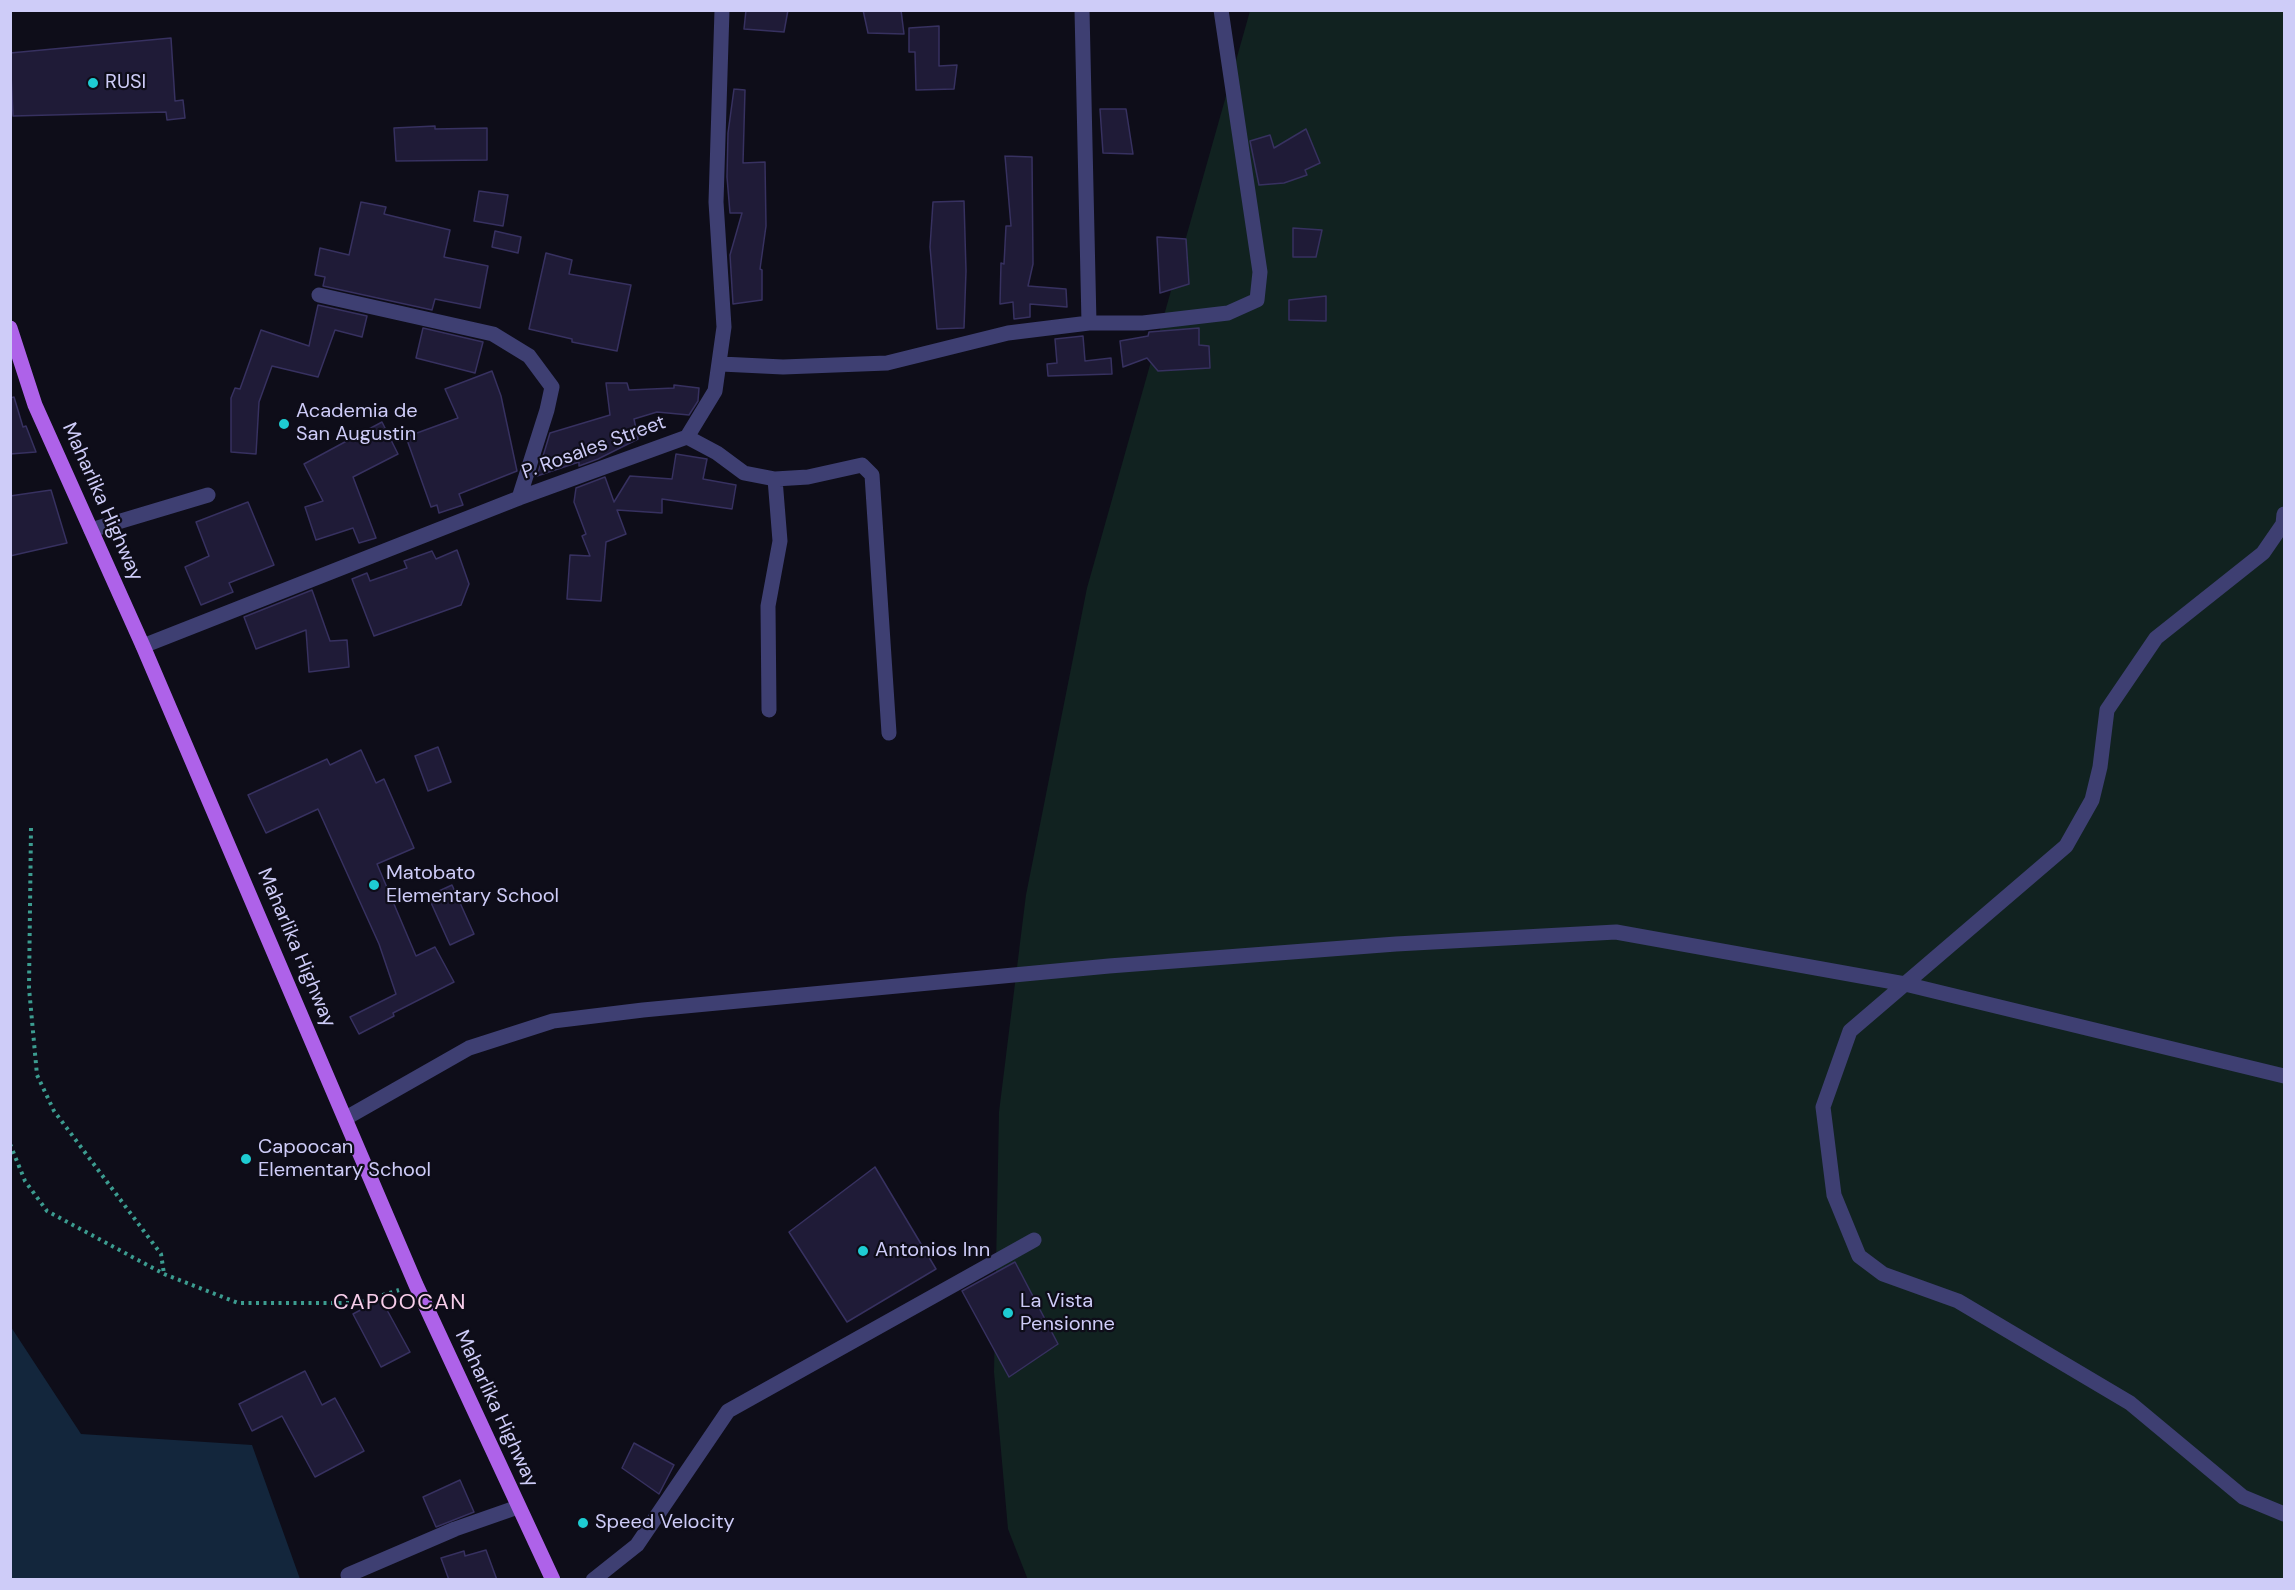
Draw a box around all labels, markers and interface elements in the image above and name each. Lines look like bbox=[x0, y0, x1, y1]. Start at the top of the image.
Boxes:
place label: RUSI bbox=[105, 71, 146, 95]
marker: RUSI bbox=[86, 76, 100, 90]
place label: Academia de San Augustin bbox=[296, 400, 418, 447]
street label: P. Rosales Street bbox=[519, 411, 669, 485]
marker: Academia de San Augustin bbox=[277, 417, 291, 431]
street label: Maharlika Highway bbox=[56, 419, 148, 585]
place label: Matobato Elementary School bbox=[386, 862, 559, 909]
street label: Maharlika Highway bbox=[252, 865, 340, 1031]
marker: Matobato Elementary School bbox=[367, 878, 381, 892]
place label: Capoocan Elementary School bbox=[258, 1136, 431, 1183]
marker: Capoocan Elementary School bbox=[239, 1152, 253, 1166]
place label: Antonios Inn bbox=[875, 1239, 990, 1263]
marker: Antonios Inn bbox=[856, 1244, 870, 1258]
district label: CAPOOCAN bbox=[333, 1290, 467, 1316]
place label: La Vista Pensionne bbox=[1020, 1290, 1115, 1337]
marker: La Vista Pensionne bbox=[1001, 1306, 1015, 1320]
street label: Maharlika Highway bbox=[449, 1327, 543, 1491]
place label: Speed Velocity bbox=[595, 1511, 735, 1535]
marker: Speed Velocity bbox=[576, 1516, 590, 1530]

